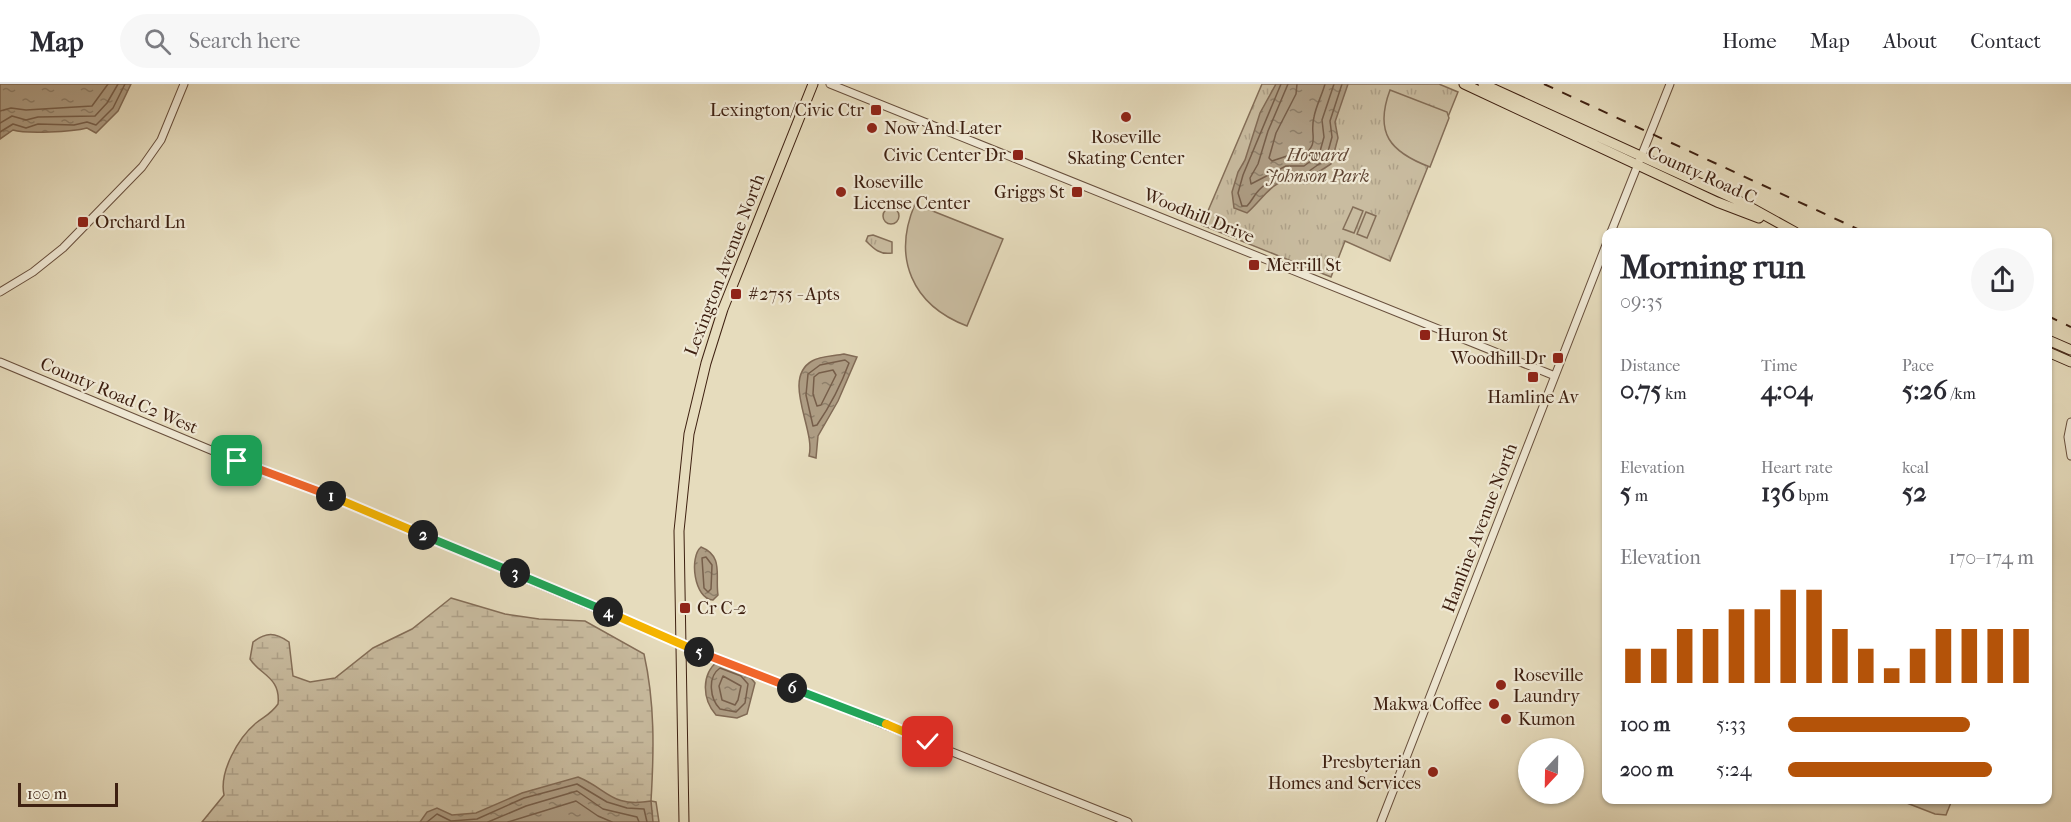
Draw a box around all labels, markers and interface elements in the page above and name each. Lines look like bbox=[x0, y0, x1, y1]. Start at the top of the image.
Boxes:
search box bbox=[120, 14, 540, 68]
text: Map bbox=[30, 25, 84, 58]
icon: search bbox=[141, 25, 174, 58]
text: Search here bbox=[189, 28, 300, 54]
text: Home bbox=[1722, 29, 1777, 53]
text: Map bbox=[1810, 29, 1850, 53]
text: About bbox=[1883, 29, 1937, 53]
text: Contact bbox=[1970, 29, 2041, 53]
place label: Lexington/Civic Ctr bbox=[710, 100, 864, 121]
marker: Lexington/Civic Ctr bbox=[869, 103, 883, 117]
marker: Roseville Skating Center bbox=[1119, 110, 1133, 124]
place label: Now And Later bbox=[884, 118, 1002, 139]
marker: Now And Later bbox=[865, 121, 879, 135]
place label: Roseville Skating Center bbox=[1068, 127, 1185, 169]
street label: County Road C bbox=[1644, 142, 1760, 208]
place label: Civic Center Dr bbox=[883, 145, 1006, 166]
park label: Howard Johnson Park bbox=[1265, 145, 1369, 187]
marker: Civic Center Dr bbox=[1011, 148, 1025, 162]
street label: Lexington Avenue North bbox=[681, 171, 769, 359]
place label: Roseville License Center bbox=[853, 172, 970, 214]
place label: Griggs St bbox=[994, 182, 1066, 203]
street label: Woodhill Drive bbox=[1140, 184, 1258, 248]
marker: Roseville License Center bbox=[834, 185, 848, 199]
marker: Griggs St bbox=[1070, 185, 1084, 199]
place label: Orchard Ln bbox=[95, 212, 186, 233]
marker: Orchard Ln bbox=[76, 215, 90, 229]
text: Morning run bbox=[1620, 248, 1805, 287]
button: share bbox=[1971, 248, 2034, 311]
place label: Merrill St bbox=[1266, 255, 1342, 276]
marker: Merrill St bbox=[1247, 258, 1261, 272]
place label: #2755 - Apts bbox=[748, 284, 840, 305]
marker: #2755 - Apts bbox=[729, 287, 743, 301]
text: 09:35 bbox=[1620, 290, 1663, 313]
place label: Huron St bbox=[1437, 325, 1508, 346]
marker: Huron St bbox=[1418, 328, 1432, 342]
place label: Woodhill Dr bbox=[1450, 348, 1546, 369]
marker: Woodhill Dr bbox=[1551, 351, 1565, 365]
street label: County Road C2 West bbox=[37, 353, 201, 439]
text: Distance bbox=[1620, 356, 1680, 375]
text: Time bbox=[1761, 356, 1797, 375]
text: Pace bbox=[1902, 356, 1934, 375]
marker: Hamline Av bbox=[1526, 370, 1540, 384]
text: 0.75 bbox=[1620, 375, 1662, 406]
text: 4:04 bbox=[1761, 375, 1812, 406]
text: 5:26 bbox=[1902, 375, 1947, 406]
text: km bbox=[1662, 384, 1687, 403]
text: /km bbox=[1947, 384, 1976, 403]
place label: Hamline Av bbox=[1487, 387, 1580, 408]
pin bbox=[211, 435, 262, 486]
street label: Hamline Avenue North bbox=[1438, 440, 1522, 616]
icon: arrive bbox=[220, 444, 253, 477]
text: Elevation bbox=[1620, 458, 1685, 477]
text: Heart rate bbox=[1761, 458, 1833, 477]
text: kcal bbox=[1902, 458, 1929, 477]
text: 5 bbox=[1620, 477, 1631, 508]
text: 136 bbox=[1761, 477, 1795, 508]
text: 52 bbox=[1902, 477, 1927, 508]
pin: 1 bbox=[316, 481, 346, 511]
text: 1 bbox=[328, 486, 334, 505]
text: m bbox=[1631, 486, 1648, 505]
text: bpm bbox=[1795, 486, 1829, 505]
pin: 2 bbox=[408, 520, 438, 550]
text: 2 bbox=[419, 525, 427, 544]
text: Elevation bbox=[1620, 546, 1701, 569]
text: 170–174 m bbox=[1949, 546, 2034, 569]
pin: 3 bbox=[500, 558, 530, 588]
text: 3 bbox=[512, 563, 518, 582]
pin: 4 bbox=[593, 597, 623, 627]
place label: Cr C-2 bbox=[697, 598, 747, 619]
marker: Cr C-2 bbox=[678, 601, 692, 615]
text: 4 bbox=[603, 602, 613, 621]
pin: 5 bbox=[684, 637, 714, 667]
text: 5 bbox=[696, 642, 702, 661]
place label: Roseville Laundry bbox=[1513, 665, 1583, 707]
pin: 6 bbox=[777, 673, 807, 703]
text: 6 bbox=[788, 678, 796, 697]
marker: Roseville Laundry bbox=[1494, 678, 1508, 692]
place label: Makwa Coffee bbox=[1373, 694, 1482, 715]
marker: Makwa Coffee bbox=[1487, 697, 1501, 711]
place label: Kumon bbox=[1518, 709, 1576, 730]
marker: Kumon bbox=[1499, 712, 1513, 726]
text: 100 m bbox=[1620, 713, 1670, 736]
text: 5:33 bbox=[1716, 713, 1746, 736]
pin bbox=[902, 716, 953, 767]
icon: check bbox=[911, 725, 944, 758]
north arrow bbox=[1518, 738, 1584, 804]
map controls bbox=[1518, 738, 1584, 804]
place label: Presbyterian Homes and Services bbox=[1268, 752, 1422, 794]
text: 200 m bbox=[1620, 758, 1673, 781]
text: 5:24 bbox=[1716, 758, 1752, 781]
marker: Presbyterian Homes and Services bbox=[1426, 765, 1440, 779]
scale bar bbox=[18, 780, 118, 808]
text: 100 m bbox=[27, 784, 67, 803]

